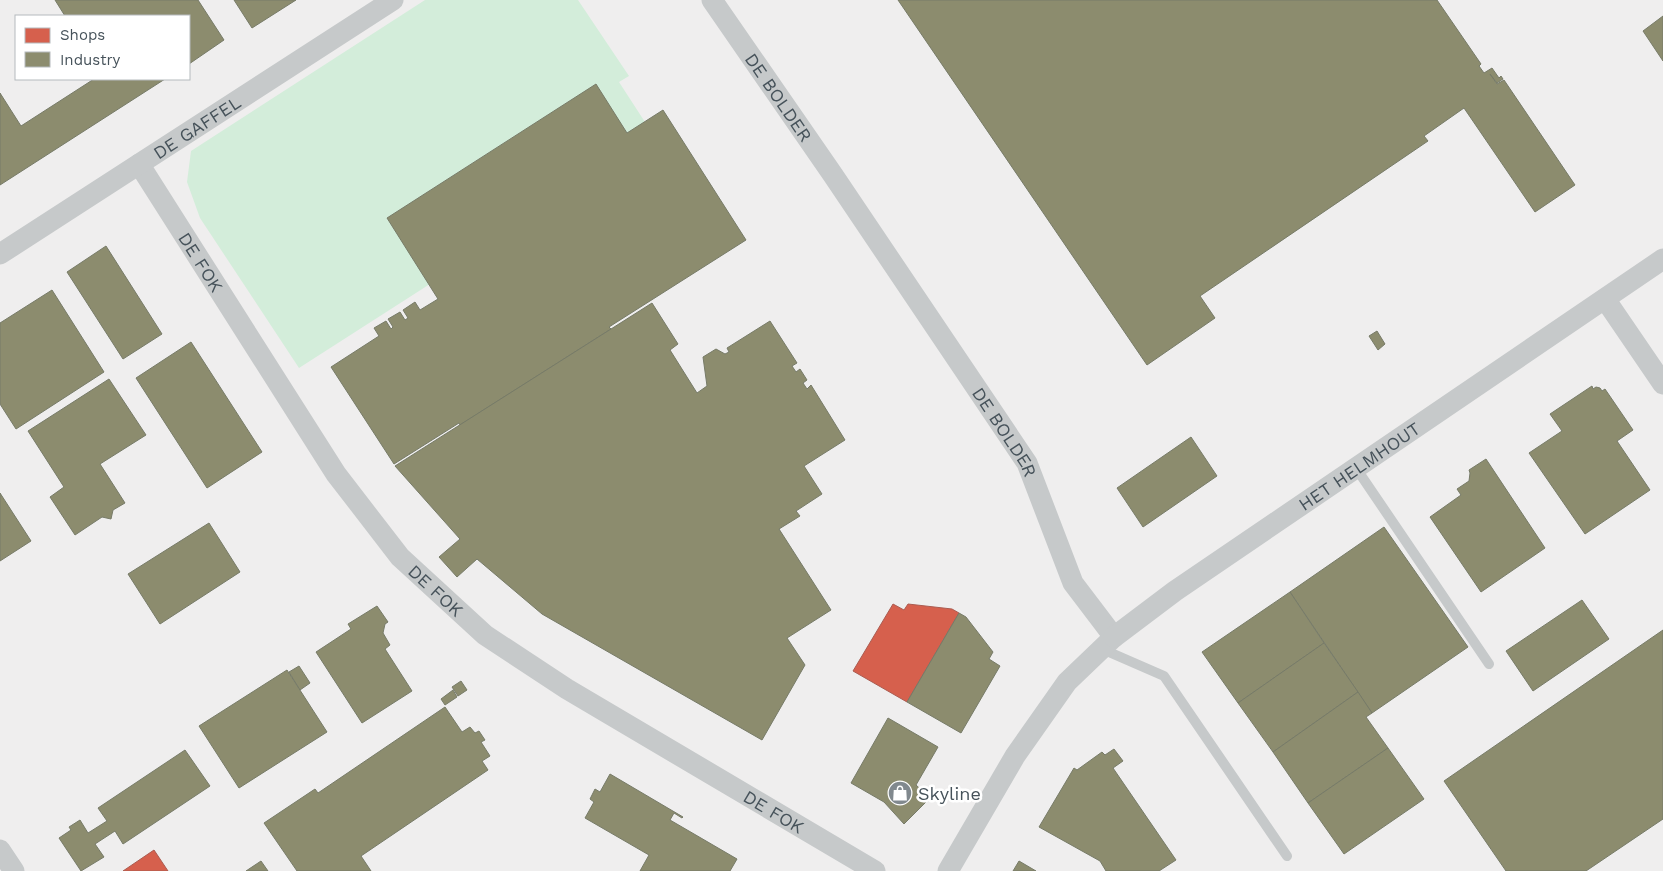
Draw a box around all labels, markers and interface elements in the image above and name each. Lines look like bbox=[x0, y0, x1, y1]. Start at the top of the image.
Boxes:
legend bbox=[15, 15, 190, 80]
text: Shops bbox=[60, 26, 105, 44]
street label: DE BOLDER bbox=[741, 49, 817, 145]
text: Industry bbox=[60, 51, 121, 69]
street label: DE GAFFEL bbox=[149, 91, 244, 163]
street label: DE FOK bbox=[174, 228, 228, 296]
street label: DE BOLDER bbox=[968, 383, 1042, 479]
street label: HET HELMHOUT bbox=[1294, 417, 1424, 515]
street label: DE FOK bbox=[404, 560, 468, 620]
shop icon: Skyline bbox=[887, 780, 913, 806]
place label: Skyline bbox=[918, 783, 981, 804]
street label: DE FOK bbox=[740, 785, 808, 837]

